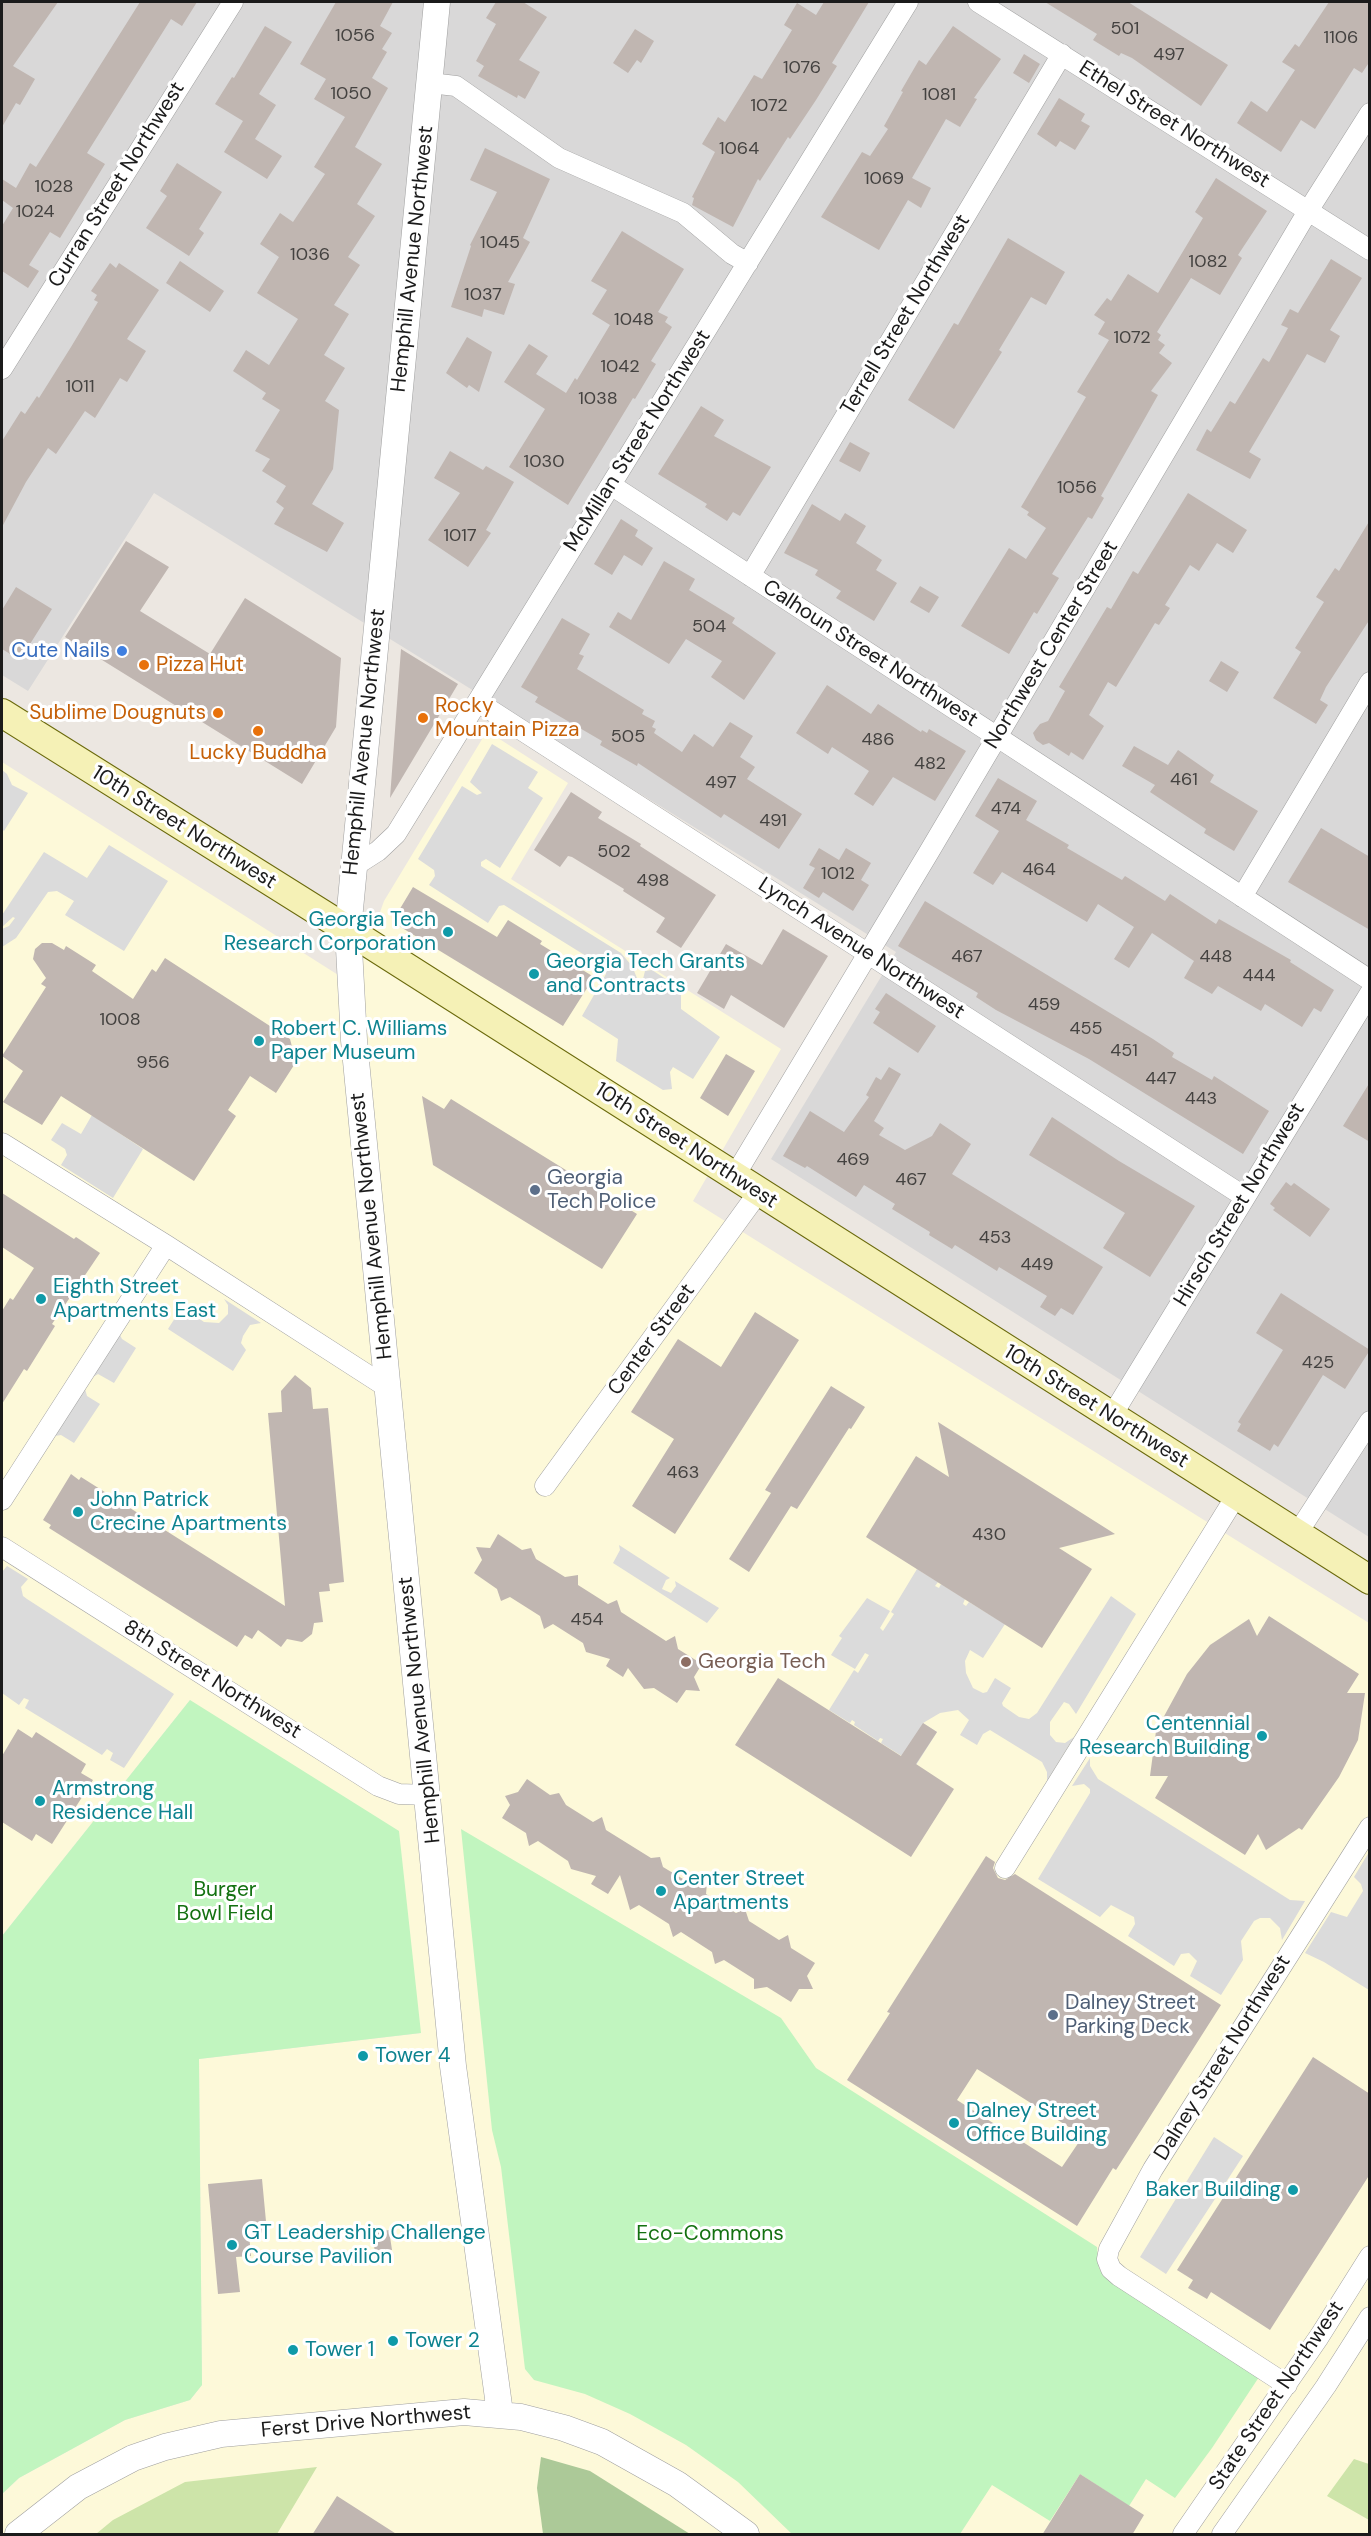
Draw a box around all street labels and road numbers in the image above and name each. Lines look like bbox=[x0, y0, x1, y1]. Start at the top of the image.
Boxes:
street label: Ethel Street Northwest bbox=[1074, 56, 1274, 194]
street label: Curran Street Northwest bbox=[43, 78, 191, 292]
street label: Hemphill Avenue Northwest bbox=[386, 124, 440, 394]
street label: Terrell Street Northwest bbox=[836, 210, 976, 420]
street label: McMillan Street Northwest bbox=[559, 325, 717, 557]
street label: Northwest Center Street bbox=[980, 536, 1124, 754]
street label: Calhoun Street Northwest bbox=[758, 575, 982, 733]
street label: Hemphill Avenue Northwest bbox=[338, 607, 392, 877]
street label: 10th Street Northwest bbox=[87, 761, 281, 895]
street label: Lynch Avenue Northwest bbox=[753, 873, 969, 1025]
street label: 10th Street Northwest bbox=[590, 1077, 782, 1215]
street label: Hemphill Avenue Northwest bbox=[345, 1091, 399, 1361]
street label: Hirsch Street Northwest bbox=[1169, 1099, 1311, 1311]
street label: Center Street bbox=[603, 1279, 701, 1401]
street label: 10th Street Northwest bbox=[999, 1340, 1193, 1474]
street label: Hemphill Avenue Northwest bbox=[393, 1575, 447, 1845]
street label: 8th Street Northwest bbox=[119, 1615, 305, 1745]
street label: Dalney Street Northwest bbox=[1149, 1951, 1297, 2165]
street label: State Street Northwest bbox=[1204, 2297, 1350, 2495]
street label: Ferst Drive Northwest bbox=[260, 2400, 472, 2444]

